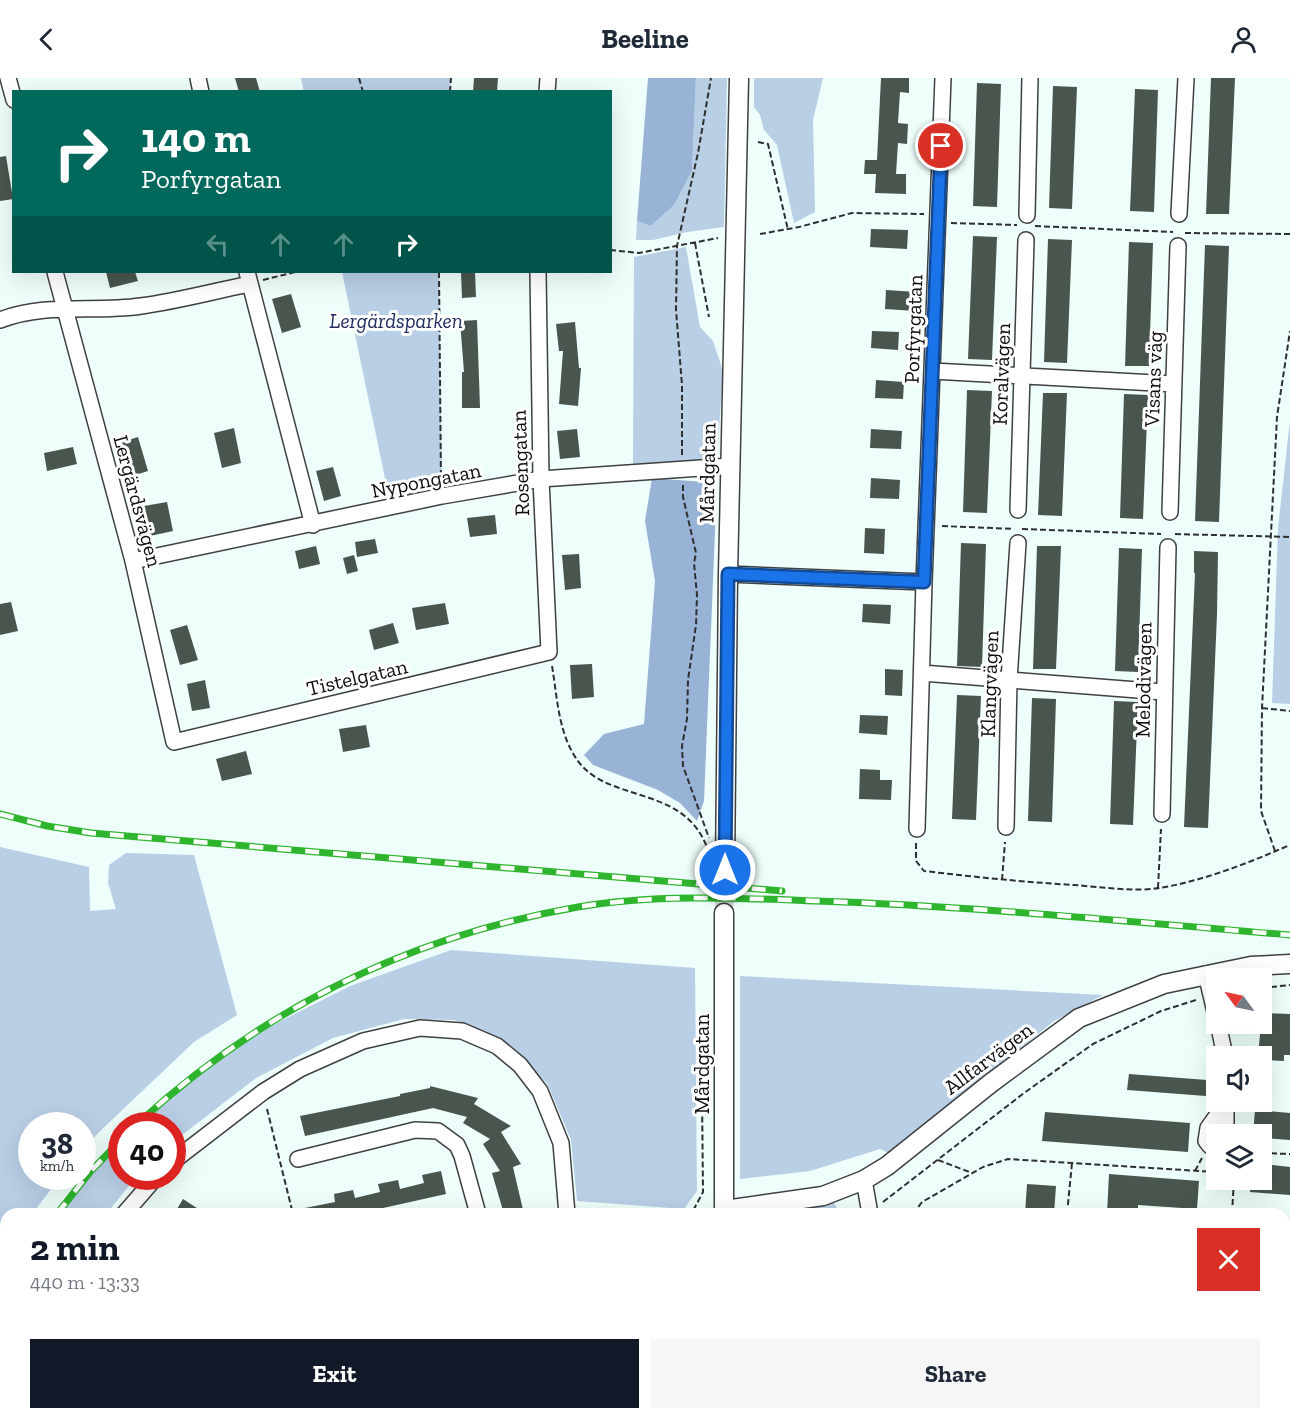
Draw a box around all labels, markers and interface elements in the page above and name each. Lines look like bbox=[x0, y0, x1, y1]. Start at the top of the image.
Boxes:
icon: back bbox=[30, 23, 63, 56]
text: Beeline bbox=[601, 23, 689, 55]
icon: person bbox=[1227, 23, 1260, 56]
text: 140 m bbox=[141, 112, 251, 163]
icon: right bbox=[42, 114, 120, 192]
pin bbox=[915, 120, 966, 171]
icon: arrive bbox=[924, 129, 957, 162]
text: Porfyrgatan bbox=[141, 163, 281, 195]
icon: left bbox=[201, 228, 234, 261]
icon: ahead bbox=[264, 228, 297, 261]
icon: ahead bbox=[327, 228, 360, 261]
icon: right bbox=[390, 228, 423, 261]
street label: Porfyrgatan bbox=[899, 274, 927, 384]
park label: Lergärdsparken bbox=[329, 308, 463, 333]
street label: Koralvägen bbox=[987, 322, 1015, 426]
street label: Visans väg bbox=[1139, 330, 1167, 429]
street label: Rosengatan bbox=[506, 409, 534, 517]
street label: Mårdgatan bbox=[694, 423, 720, 523]
street label: Lergärdsvägen bbox=[108, 432, 168, 570]
street label: Nypongatan bbox=[369, 457, 483, 503]
street label: Melodivägen bbox=[1129, 622, 1157, 738]
street label: Klangvägen bbox=[975, 630, 1003, 738]
street label: Tistelgatan bbox=[304, 653, 410, 701]
position arrow bbox=[693, 838, 757, 902]
north arrow bbox=[1206, 968, 1272, 1034]
map controls bbox=[1206, 968, 1272, 1190]
street label: Mårdgatan bbox=[689, 1014, 714, 1114]
street label: Allfarvägen bbox=[939, 1017, 1037, 1099]
button: sound bbox=[1206, 1046, 1272, 1112]
speed limit sign: 40 bbox=[108, 1112, 186, 1190]
button: layers bbox=[1206, 1124, 1272, 1190]
text: 38 bbox=[41, 1126, 73, 1162]
text: km/h bbox=[40, 1157, 74, 1175]
text: 2 min bbox=[30, 1226, 120, 1269]
button: close bbox=[1197, 1228, 1260, 1291]
text: 440 m · 13:33 bbox=[30, 1270, 140, 1294]
button: Exit bbox=[30, 1339, 639, 1408]
button: Share bbox=[651, 1339, 1260, 1408]

